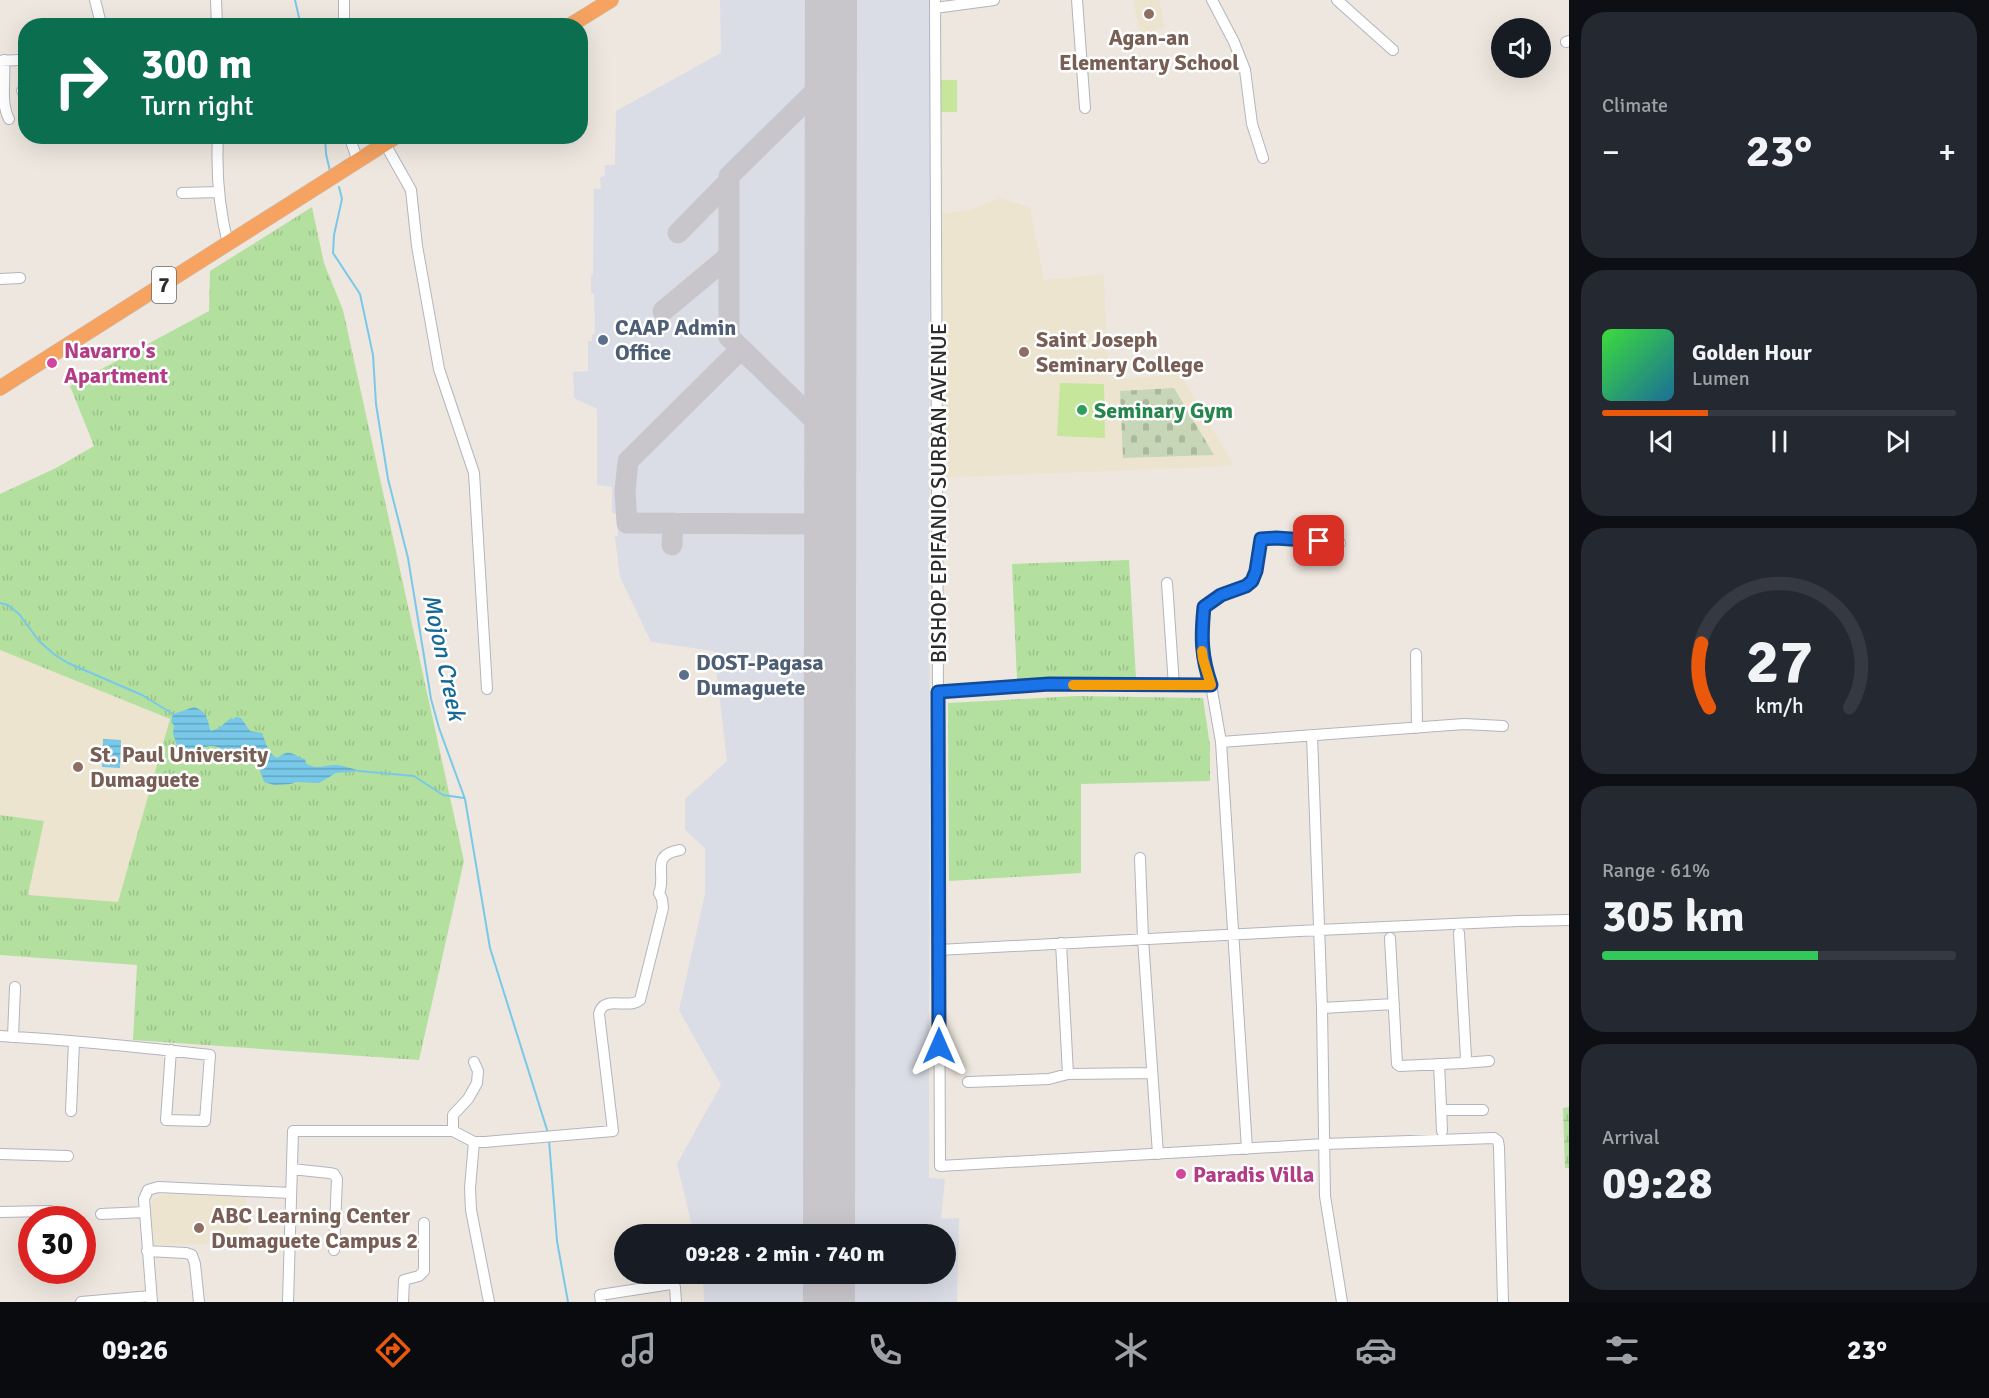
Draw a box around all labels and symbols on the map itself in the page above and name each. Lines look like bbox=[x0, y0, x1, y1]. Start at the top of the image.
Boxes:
marker: Agan-an Elementary School bbox=[1142, 7, 1156, 21]
place label: Agan-an Elementary School bbox=[1059, 24, 1239, 76]
road number: 7 bbox=[152, 267, 176, 303]
place label: CAAP Admin Office bbox=[615, 314, 736, 366]
street label: BISHOP EPIFANIO SURBAN AVENUE bbox=[925, 323, 952, 663]
place label: Saint Joseph Seminary College bbox=[1036, 326, 1204, 378]
marker: CAAP Admin Office bbox=[596, 333, 610, 347]
place label: Navarro's Apartment bbox=[64, 337, 168, 389]
marker: Saint Joseph Seminary College bbox=[1017, 345, 1031, 359]
marker: Navarro's Apartment bbox=[45, 356, 59, 370]
place label: Seminary Gym bbox=[1094, 397, 1233, 424]
marker: Seminary Gym bbox=[1075, 403, 1089, 417]
pin bbox=[1293, 515, 1344, 566]
water label: Mojon Creek bbox=[416, 591, 472, 725]
place label: DOST-Pagasa Dumaguete bbox=[696, 649, 824, 701]
marker: DOST-Pagasa Dumaguete bbox=[677, 668, 691, 682]
place label: St. Paul University Dumaguete bbox=[90, 741, 268, 793]
marker: St. Paul University Dumaguete bbox=[71, 760, 85, 774]
position arrow bbox=[907, 1014, 971, 1078]
place label: Paradis Villa bbox=[1193, 1161, 1314, 1188]
marker: Paradis Villa bbox=[1174, 1167, 1188, 1181]
place label: ABC Learning Center Dumaguete Campus 2 bbox=[211, 1202, 418, 1254]
speed limit sign: 30 bbox=[18, 1206, 96, 1284]
marker: ABC Learning Center Dumaguete Campus 2 bbox=[192, 1221, 206, 1235]

